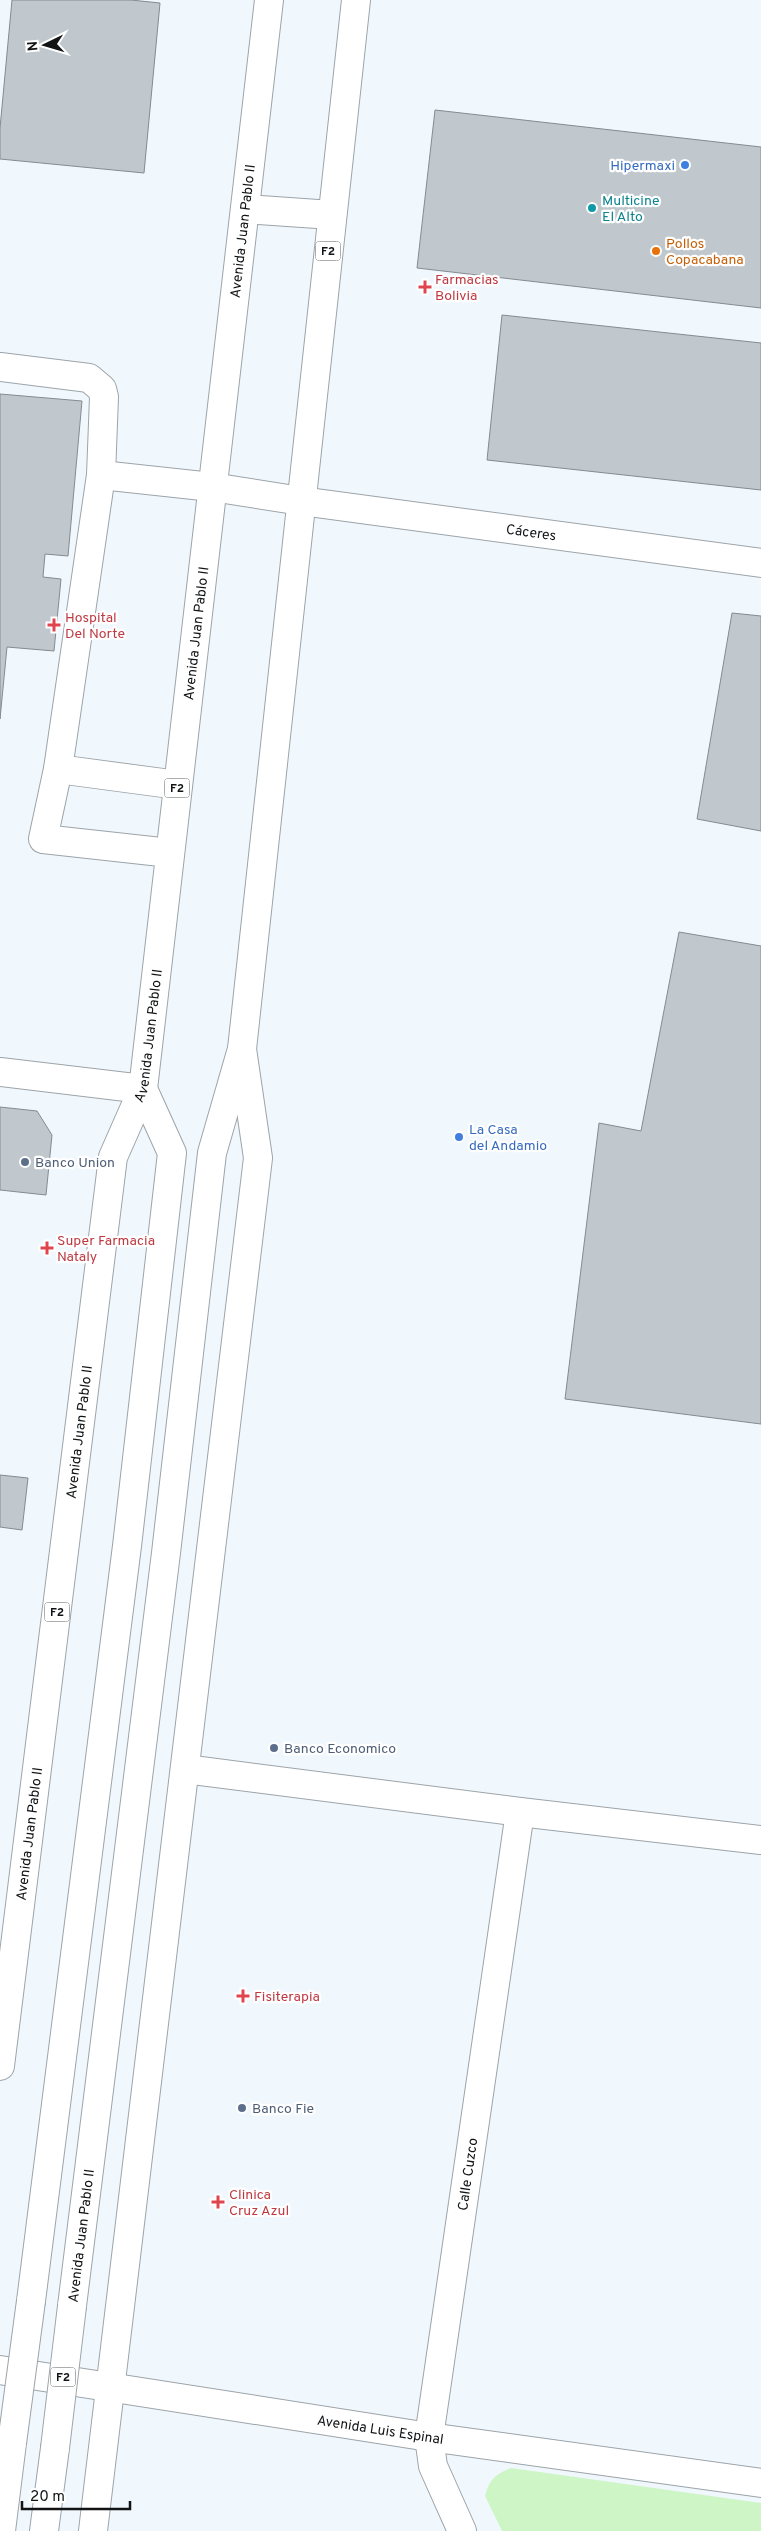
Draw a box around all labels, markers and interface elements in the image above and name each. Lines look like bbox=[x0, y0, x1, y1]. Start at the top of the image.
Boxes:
north arrow bbox=[20, 20, 70, 70]
text: N bbox=[25, 40, 42, 52]
place label: Hipermaxi bbox=[610, 158, 675, 175]
marker: Hipermaxi bbox=[679, 159, 691, 171]
street label: Avenida Juan Pablo II bbox=[228, 163, 260, 299]
place label: Multicine El Alto bbox=[602, 193, 660, 226]
marker: Multicine El Alto bbox=[586, 202, 598, 214]
place label: Pollos Copacabana bbox=[666, 236, 744, 269]
road number: F2 bbox=[316, 242, 340, 260]
marker: Pollos Copacabana bbox=[650, 245, 662, 257]
place label: Farmacias Bolivia bbox=[435, 272, 499, 305]
marker: Farmacias Bolivia bbox=[419, 281, 431, 293]
street label: Cáceres bbox=[505, 522, 557, 545]
street label: Avenida Juan Pablo II bbox=[181, 566, 213, 701]
place label: Hospital Del Norte bbox=[65, 610, 125, 643]
marker: Hospital Del Norte bbox=[47, 618, 61, 632]
road number: F2 bbox=[164, 778, 190, 798]
street label: Avenida Juan Pablo II bbox=[131, 968, 167, 1105]
place label: La Casa del Andamio bbox=[469, 1122, 547, 1155]
marker: La Casa del Andamio bbox=[453, 1131, 465, 1143]
place label: Banco Union bbox=[35, 1155, 115, 1172]
marker: Banco Union bbox=[19, 1156, 31, 1168]
place label: Super Farmacia Nataly bbox=[57, 1233, 155, 1266]
marker: Super Farmacia Nataly bbox=[41, 1242, 53, 1254]
street label: Avenida Juan Pablo II bbox=[64, 1364, 97, 1500]
road number: F2 bbox=[44, 1602, 70, 1621]
place label: Banco Economico bbox=[284, 1741, 396, 1758]
marker: Banco Economico bbox=[268, 1742, 280, 1754]
street label: Avenida Juan Pablo II bbox=[14, 1766, 47, 1902]
marker: Fisiterapia bbox=[236, 1989, 250, 2003]
place label: Fisiterapia bbox=[254, 1989, 320, 2006]
place label: Banco Fie bbox=[252, 2101, 314, 2118]
marker: Banco Fie bbox=[236, 2102, 248, 2114]
street label: Calle Cuzco bbox=[455, 2137, 482, 2212]
street label: Avenida Juan Pablo II bbox=[66, 2168, 99, 2303]
place label: Clinica Cruz Azul bbox=[229, 2187, 289, 2220]
marker: Clinica Cruz Azul bbox=[211, 2195, 225, 2209]
road number: F2 bbox=[50, 2368, 76, 2386]
street label: Avenida Luis Espinal bbox=[316, 2413, 445, 2449]
scale bar bbox=[22, 2478, 130, 2510]
text: 20 m bbox=[30, 2488, 65, 2507]

